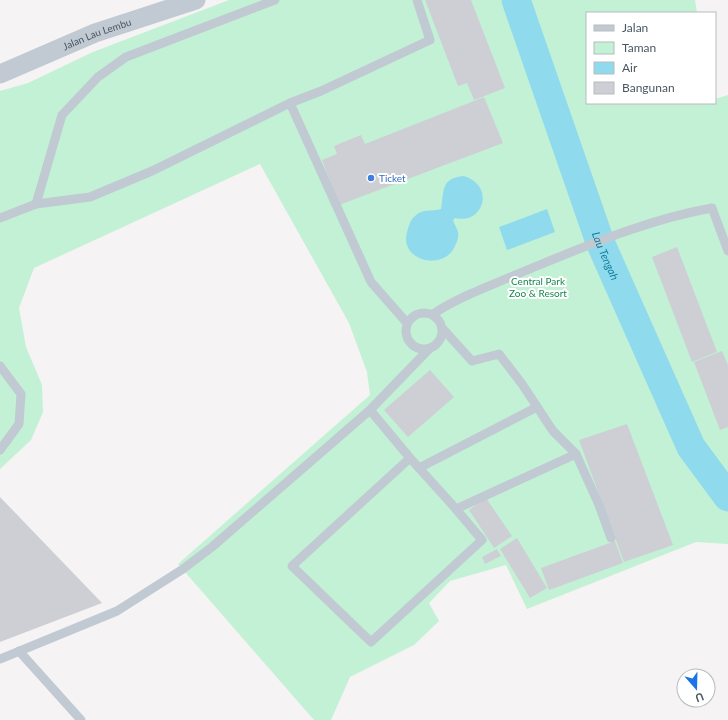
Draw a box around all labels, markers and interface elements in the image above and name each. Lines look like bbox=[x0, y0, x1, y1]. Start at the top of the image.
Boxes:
legend bbox=[586, 12, 716, 104]
street label: Jalan Lau Lembu bbox=[61, 16, 133, 52]
text: Jalan bbox=[622, 20, 648, 35]
text: Taman bbox=[622, 40, 656, 55]
text: Air bbox=[622, 60, 638, 75]
text: Bangunan bbox=[622, 80, 675, 95]
place label: Ticket bbox=[379, 172, 406, 184]
marker: Ticket bbox=[366, 173, 376, 183]
water label: Lau Tengah bbox=[590, 230, 622, 282]
park label: Central Park Zoo & Resort bbox=[509, 275, 567, 299]
north arrow bbox=[676, 668, 716, 708]
text: U bbox=[694, 690, 706, 705]

